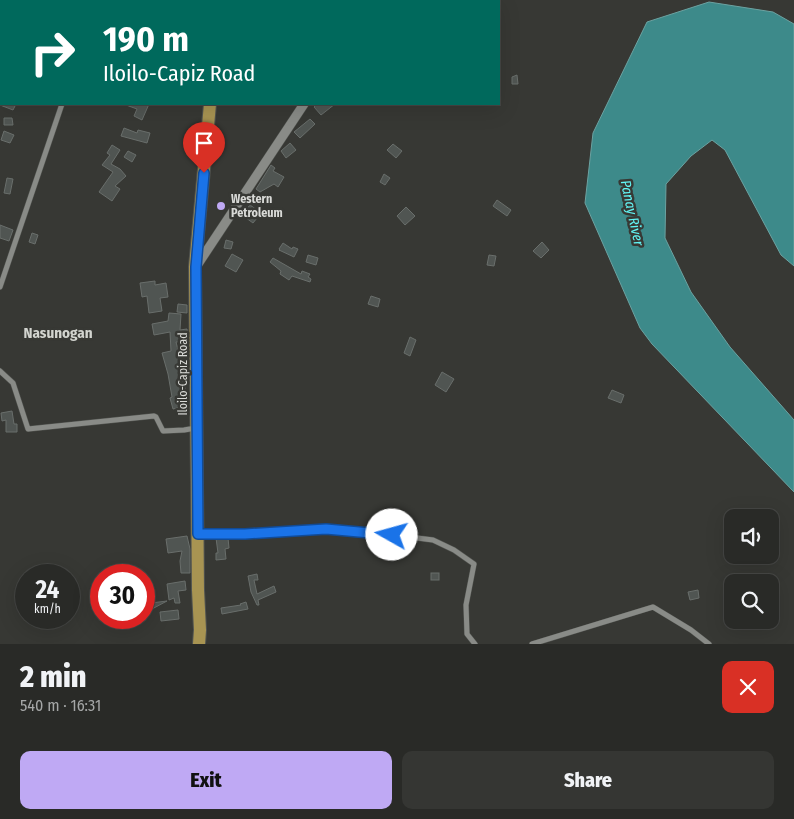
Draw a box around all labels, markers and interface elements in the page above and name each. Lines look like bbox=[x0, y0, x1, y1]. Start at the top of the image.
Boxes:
text: 190 m bbox=[103, 18, 189, 60]
icon: right bbox=[20, 20, 85, 85]
text: Iloilo-Capiz Road bbox=[103, 60, 255, 87]
pin bbox=[183, 122, 225, 173]
icon: arrive bbox=[190, 129, 218, 157]
water label: Panay River bbox=[617, 179, 647, 249]
place label: Western Petroleum bbox=[231, 192, 283, 220]
marker: Western Petroleum bbox=[215, 200, 227, 212]
district label: Nasunogan bbox=[23, 324, 93, 342]
street label: Iloilo-Capiz Road bbox=[176, 332, 190, 416]
position arrow bbox=[365, 508, 417, 560]
map controls bbox=[724, 509, 779, 629]
button: sound bbox=[724, 509, 779, 564]
speed limit sign: 30 bbox=[90, 564, 155, 629]
button: search bbox=[724, 574, 779, 629]
text: 24 bbox=[36, 575, 59, 605]
text: km/h bbox=[34, 602, 61, 616]
text: 2 min bbox=[20, 659, 86, 695]
button: close bbox=[722, 661, 774, 713]
text: 540 m · 16:31 bbox=[20, 696, 101, 715]
button: Exit bbox=[20, 751, 392, 809]
button: Share bbox=[402, 751, 774, 809]

